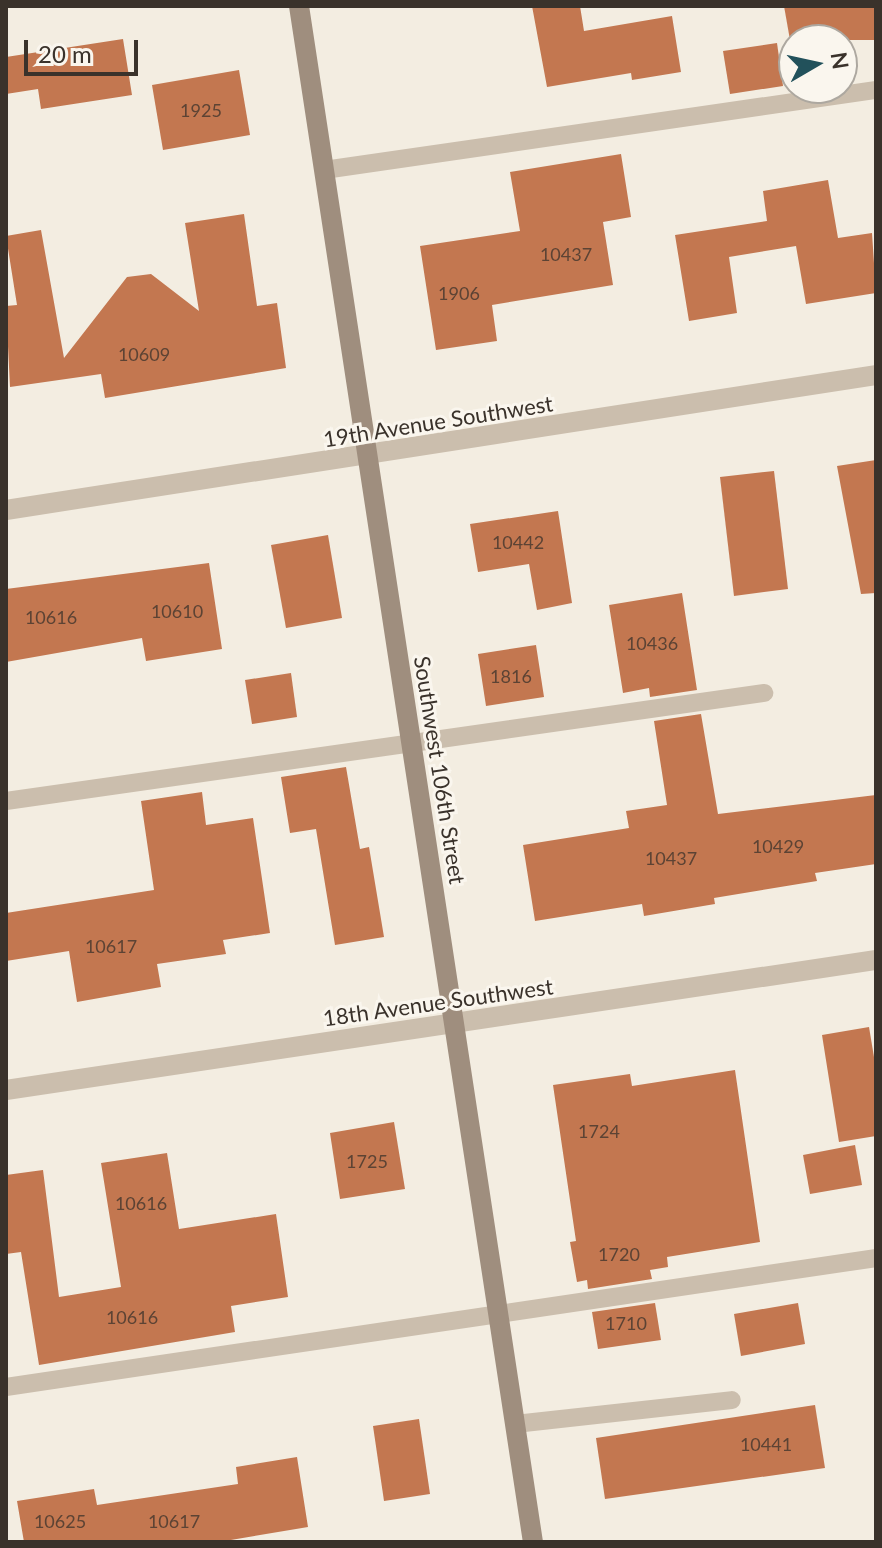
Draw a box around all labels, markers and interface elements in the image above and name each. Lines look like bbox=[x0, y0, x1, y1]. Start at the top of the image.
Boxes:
scale bar bbox=[28, 24, 142, 74]
north arrow bbox=[778, 24, 858, 104]
text: 20 m bbox=[38, 39, 92, 68]
text: N bbox=[826, 50, 855, 71]
house number: 1925 bbox=[180, 99, 222, 121]
house number: 10437 bbox=[540, 243, 592, 265]
house number: 1906 bbox=[438, 282, 480, 304]
house number: 10609 bbox=[118, 343, 170, 365]
street label: 19th Avenue Southwest bbox=[321, 390, 555, 452]
house number: 10442 bbox=[492, 531, 544, 553]
house number: 10610 bbox=[151, 600, 203, 622]
house number: 10616 bbox=[25, 606, 77, 628]
house number: 10436 bbox=[626, 632, 678, 654]
street label: Southwest 106th Street bbox=[409, 654, 471, 886]
house number: 1816 bbox=[490, 665, 532, 687]
house number: 10429 bbox=[752, 835, 804, 857]
house number: 10437 bbox=[645, 847, 697, 869]
house number: 10617 bbox=[85, 935, 137, 957]
street label: 18th Avenue Southwest bbox=[321, 973, 555, 1031]
house number: 1724 bbox=[578, 1120, 620, 1142]
house number: 1725 bbox=[346, 1150, 388, 1172]
house number: 10616 bbox=[115, 1192, 167, 1214]
house number: 1720 bbox=[598, 1243, 640, 1265]
house number: 10616 bbox=[106, 1306, 158, 1328]
house number: 1710 bbox=[605, 1312, 647, 1334]
house number: 10441 bbox=[740, 1433, 792, 1455]
house number: 10625 bbox=[34, 1510, 86, 1532]
house number: 10617 bbox=[148, 1510, 200, 1532]

